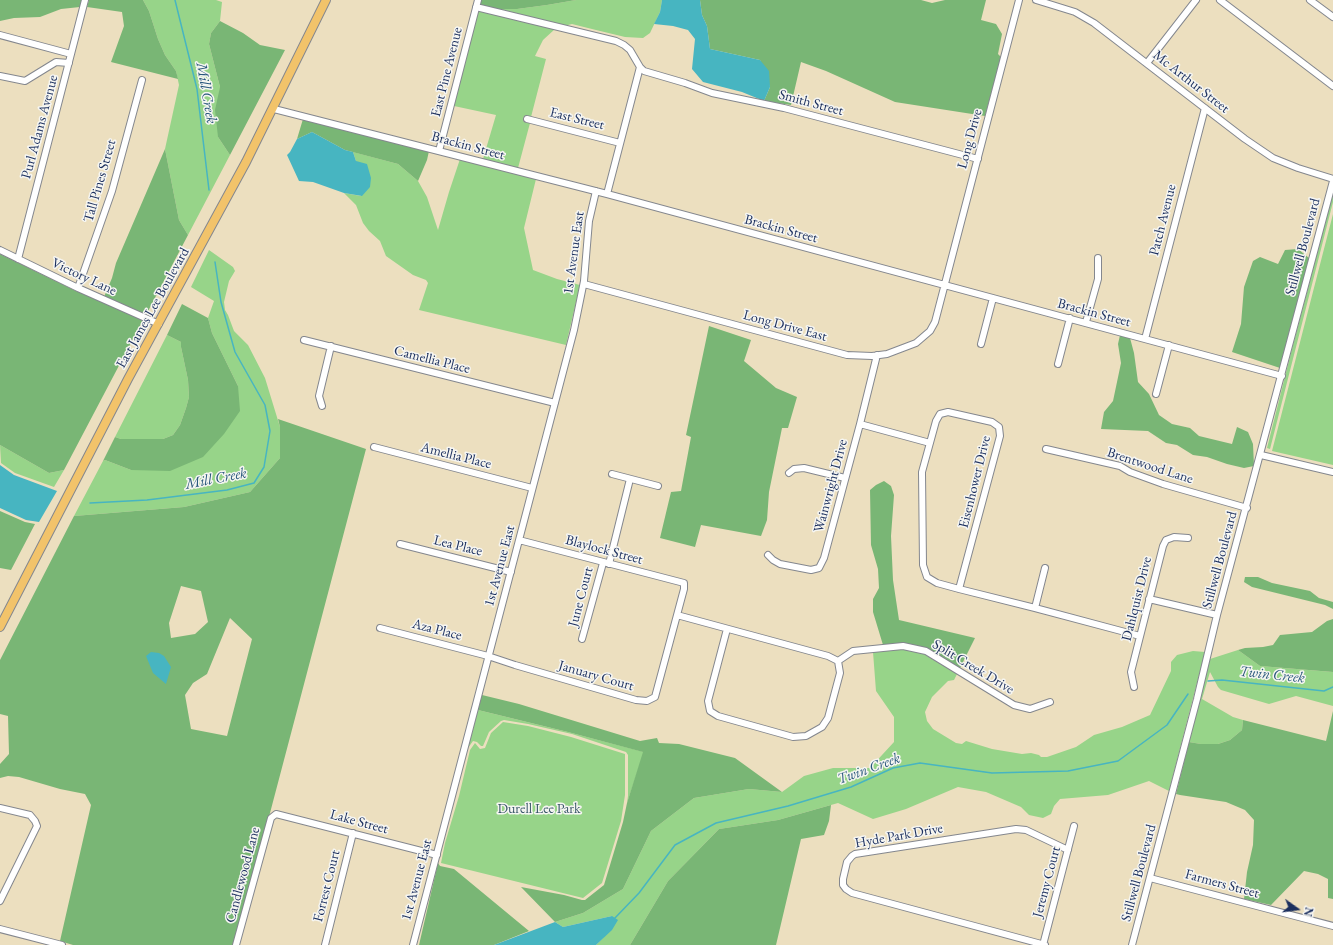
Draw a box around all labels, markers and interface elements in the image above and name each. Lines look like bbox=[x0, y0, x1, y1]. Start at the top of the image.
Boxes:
street label: East Pine Avenue bbox=[428, 25, 466, 119]
street label: Mc Arthur Street bbox=[1149, 47, 1233, 117]
water label: Mill Creek bbox=[192, 61, 220, 125]
street label: Purl Adams Avenue bbox=[18, 73, 62, 181]
street label: Smith Street bbox=[777, 86, 845, 120]
street label: East Street bbox=[548, 104, 606, 134]
street label: Long Drive bbox=[954, 107, 986, 171]
street label: Brackin Street bbox=[430, 128, 506, 164]
street label: Tall Pines Street bbox=[80, 138, 120, 224]
street label: Patch Avenue bbox=[1146, 183, 1180, 257]
street label: Stillwell Boulevard bbox=[1282, 197, 1324, 297]
street label: 1st Avenue East bbox=[560, 211, 588, 295]
street label: Brackin Street bbox=[743, 211, 819, 247]
street label: East James Lee Boulevard bbox=[113, 245, 193, 371]
street label: Victory Lane bbox=[49, 255, 119, 299]
street label: Brackin Street bbox=[1056, 295, 1132, 331]
street label: Long Drive East bbox=[741, 307, 829, 345]
street label: Camellia Place bbox=[392, 342, 472, 378]
street label: Eisenhower Drive bbox=[955, 434, 995, 530]
street label: Wainwright Drive bbox=[811, 438, 851, 534]
street label: Amellia Place bbox=[419, 439, 493, 473]
street label: Brentwood Lane bbox=[1105, 444, 1195, 488]
water label: Mill Creek bbox=[184, 464, 248, 494]
street label: Stillwell Boulevard bbox=[1199, 510, 1241, 610]
street label: 1st Avenue East bbox=[481, 524, 519, 608]
street label: Lea Place bbox=[432, 532, 484, 560]
street label: Blaylock Street bbox=[564, 532, 644, 568]
street label: Dahlquist Drive bbox=[1118, 555, 1156, 643]
street label: June Court bbox=[565, 565, 597, 629]
street label: Aza Place bbox=[410, 616, 464, 644]
street label: Split Creek Drive bbox=[929, 636, 1017, 698]
street label: January Court bbox=[556, 657, 636, 695]
water label: Twin Creek bbox=[1238, 663, 1306, 687]
water label: Twin Creek bbox=[835, 749, 903, 789]
park label: Durell Lee Park bbox=[497, 801, 581, 817]
street label: Lake Street bbox=[328, 806, 390, 838]
street label: Hyde Park Drive bbox=[854, 820, 944, 852]
street label: Stillwell Boulevard bbox=[1118, 823, 1160, 923]
street label: Candlewood Lane bbox=[222, 825, 264, 925]
street label: 1st Avenue East bbox=[398, 838, 436, 922]
street label: Jeremy Court bbox=[1029, 845, 1065, 919]
street label: Forrest Court bbox=[310, 848, 344, 924]
street label: Farmers Street bbox=[1183, 866, 1261, 902]
north arrow bbox=[1277, 889, 1317, 929]
text: N bbox=[1301, 906, 1317, 918]

